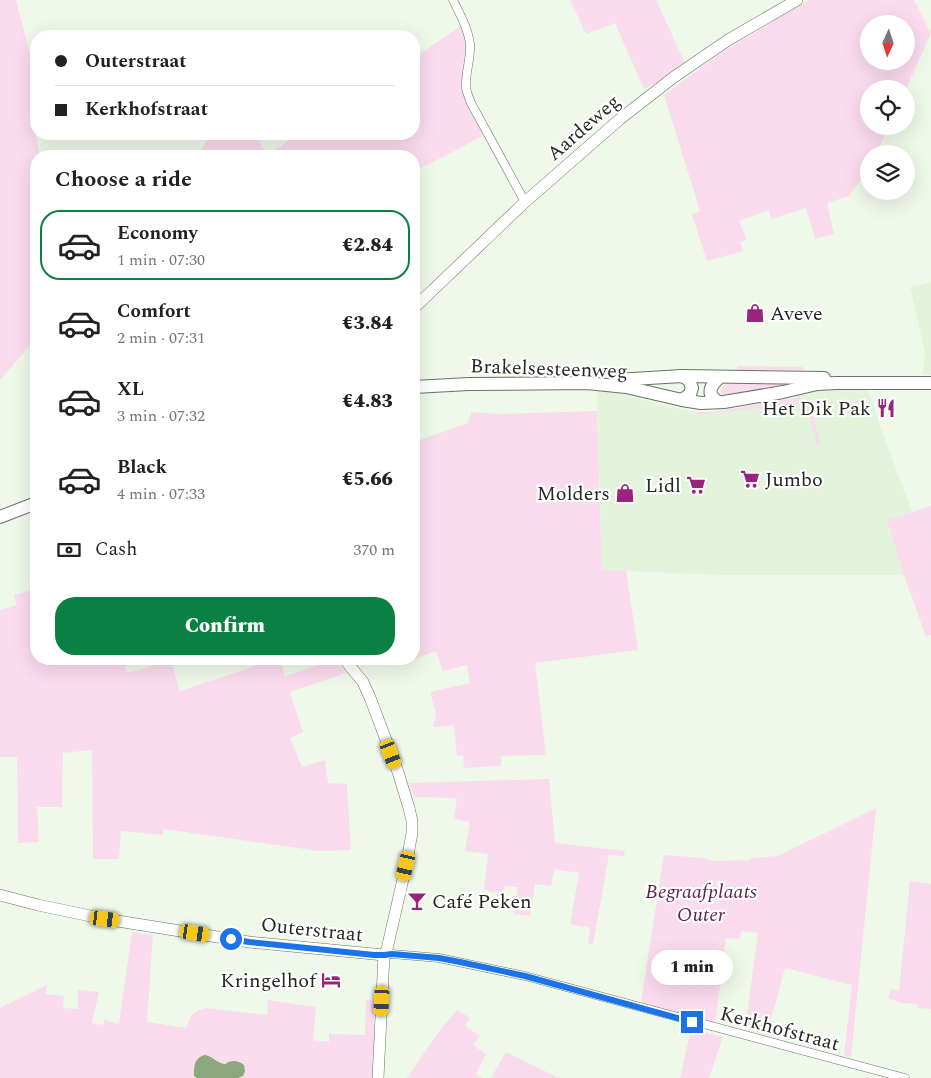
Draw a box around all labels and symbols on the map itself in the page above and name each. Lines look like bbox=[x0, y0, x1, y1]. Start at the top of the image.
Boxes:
north arrow bbox=[860, 15, 915, 70]
street label: Aardeweg bbox=[540, 87, 627, 168]
place label: Aveve bbox=[770, 299, 823, 329]
shop icon: Aveve bbox=[744, 302, 766, 324]
street label: Brakelsesteenweg bbox=[470, 351, 628, 387]
place label: Het Dik Pak bbox=[762, 394, 871, 424]
restaurant icon: Het Dik Pak bbox=[875, 397, 897, 419]
place label: Jumbo bbox=[765, 465, 823, 495]
supermarket icon: Jumbo bbox=[739, 468, 761, 490]
place label: Lidl bbox=[645, 471, 681, 501]
supermarket icon: Lidl bbox=[685, 474, 707, 496]
place label: Molders bbox=[537, 479, 610, 509]
shop icon: Molders bbox=[614, 482, 636, 504]
car bbox=[378, 737, 403, 771]
car bbox=[395, 850, 416, 882]
park label: Begraafplaats Outer bbox=[645, 877, 757, 930]
place label: Café Peken bbox=[432, 887, 532, 917]
bar icon: Café Peken bbox=[406, 890, 428, 912]
car bbox=[89, 910, 120, 928]
street label: Outerstraat bbox=[259, 910, 364, 950]
car bbox=[179, 923, 210, 943]
route start bbox=[220, 928, 242, 950]
callout: 1 min bbox=[651, 950, 733, 984]
place label: Kringelhof bbox=[220, 966, 318, 996]
hotel icon: Kringelhof bbox=[320, 969, 342, 991]
car bbox=[373, 986, 390, 1016]
street label: Kerkhofstraat bbox=[717, 999, 843, 1059]
route end bbox=[681, 1011, 703, 1033]

